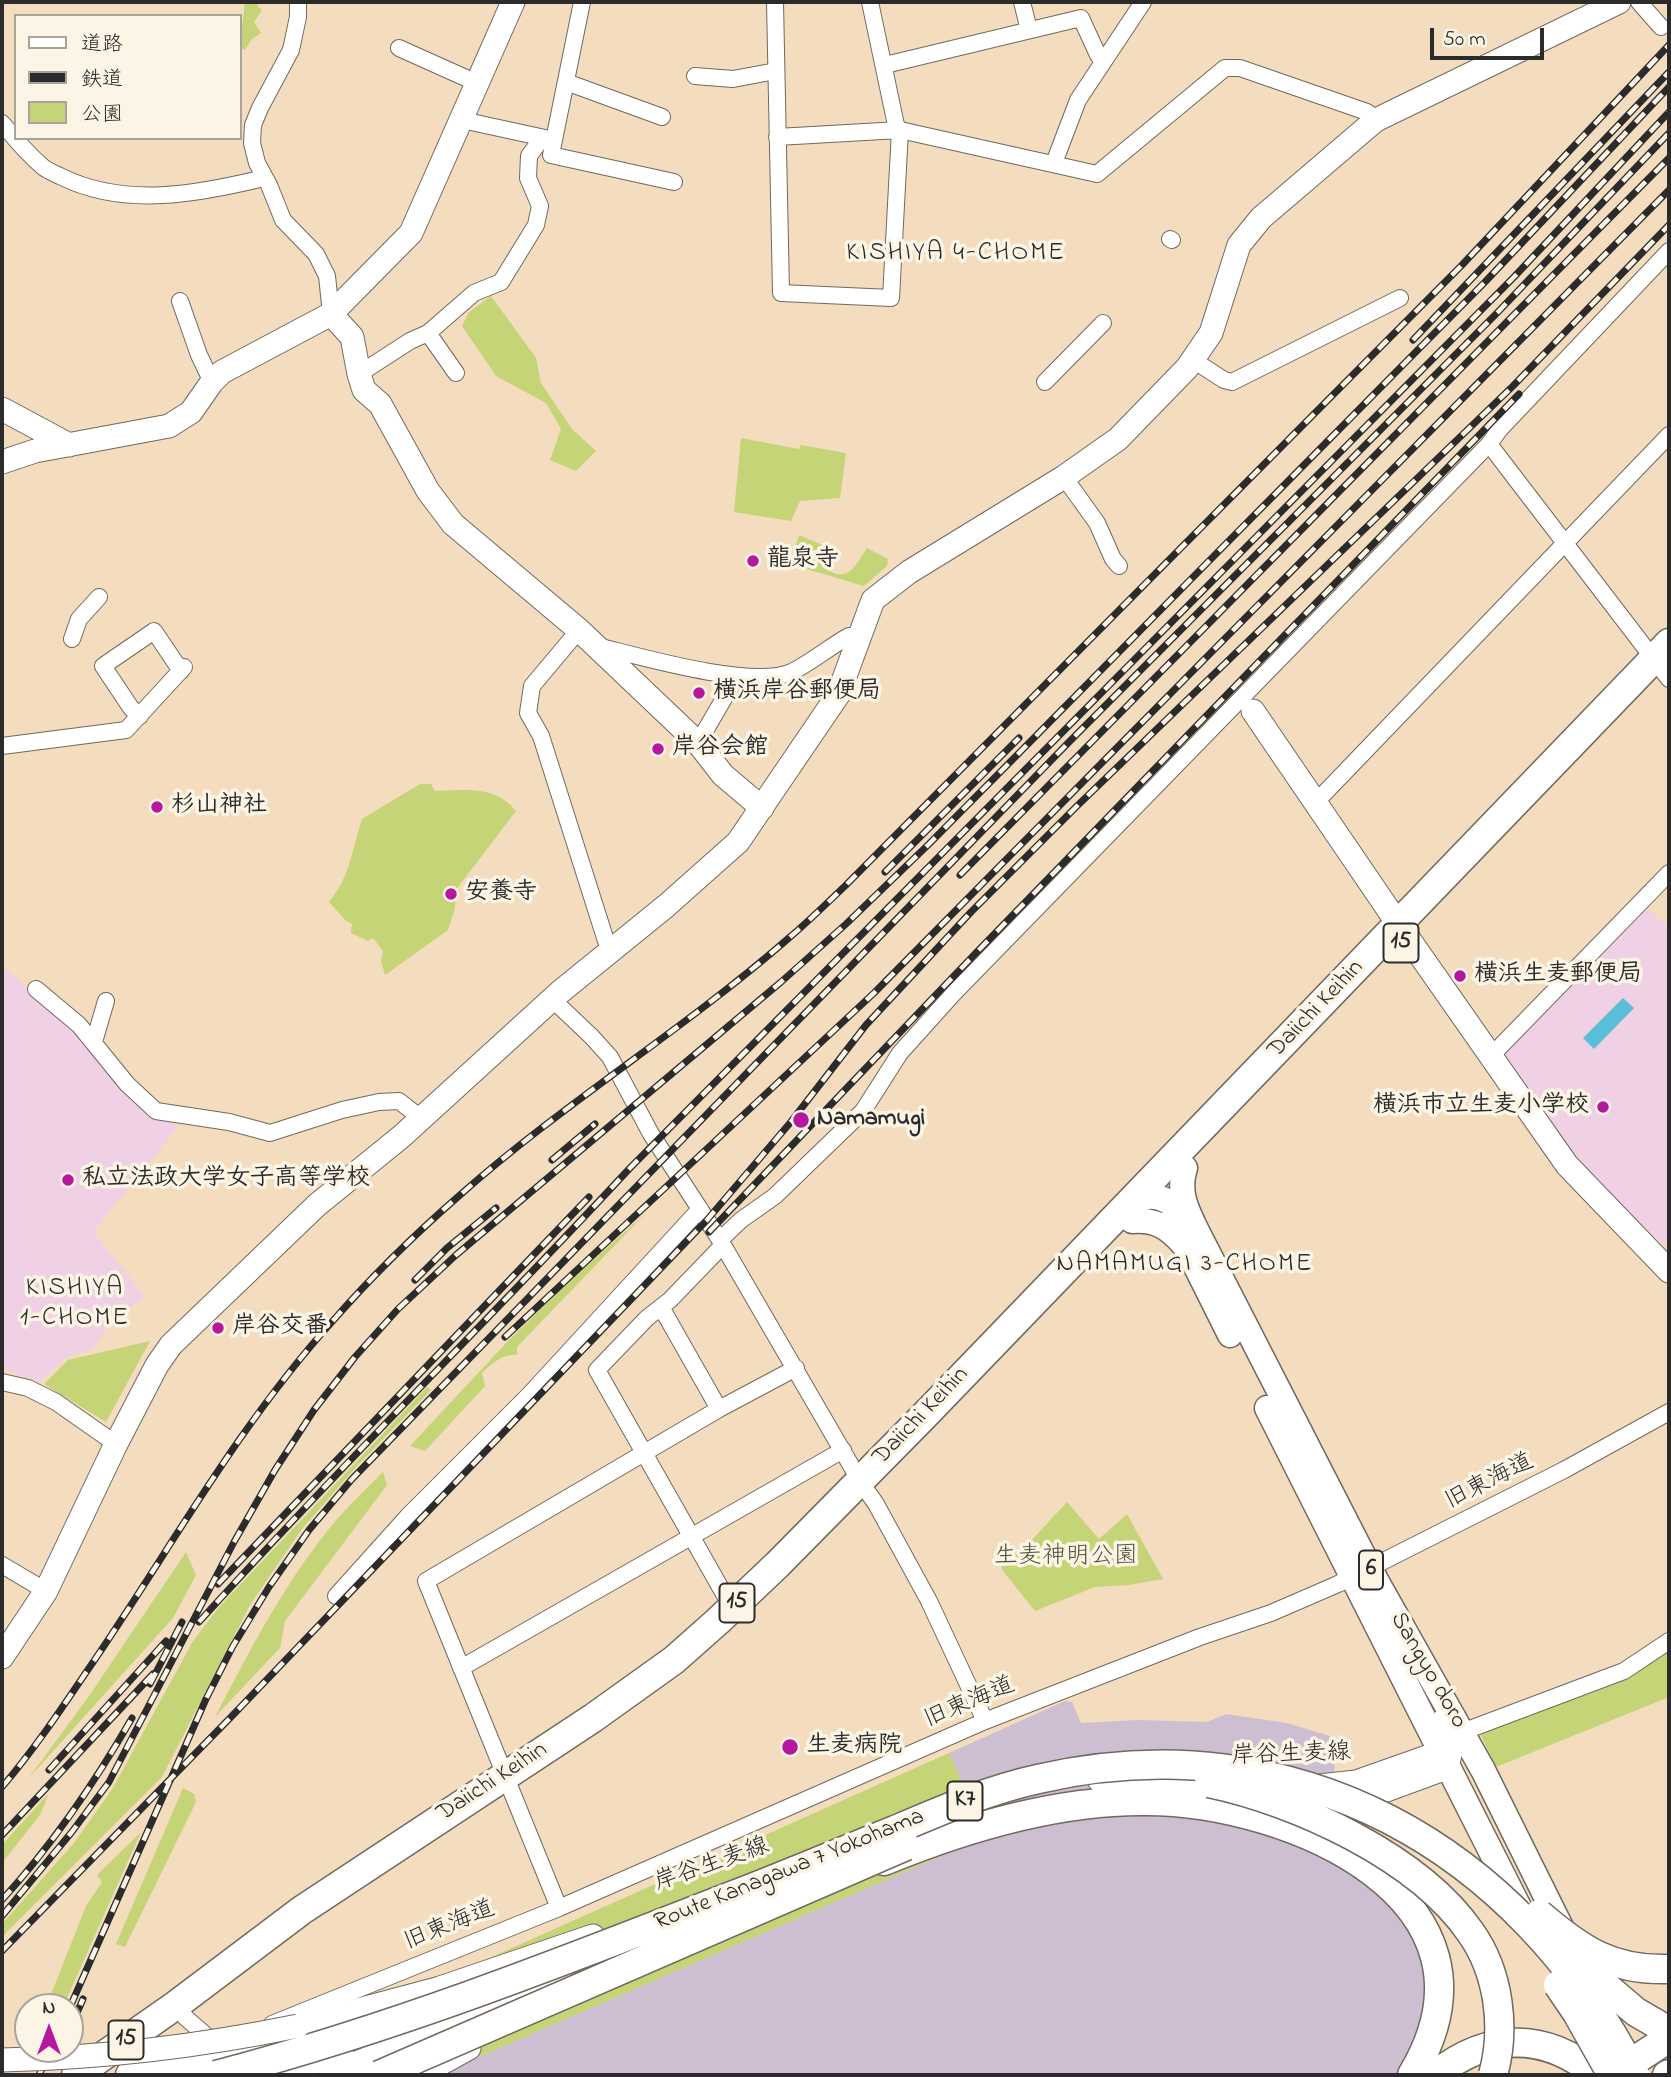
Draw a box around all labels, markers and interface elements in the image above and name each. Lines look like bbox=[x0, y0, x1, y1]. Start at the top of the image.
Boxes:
legend bbox=[14, 14, 242, 140]
scale bar bbox=[1433, 14, 1547, 58]
text: 50 m bbox=[1443, 25, 1486, 55]
text: 道路 bbox=[81, 30, 123, 60]
text: 鉄道 bbox=[81, 65, 123, 95]
text: 公園 bbox=[81, 100, 123, 130]
district label: KISHIYA 4-CHOME bbox=[848, 239, 1064, 271]
place label: 龍泉寺 bbox=[767, 547, 839, 575]
marker: 龍泉寺 bbox=[745, 553, 761, 569]
place label: 横浜岸谷郵便局 bbox=[713, 679, 881, 707]
marker: 横浜岸谷郵便局 bbox=[691, 685, 707, 701]
place label: 岸谷会館 bbox=[672, 735, 768, 763]
marker: 岸谷会館 bbox=[650, 741, 666, 757]
place label: 杉山神社 bbox=[171, 793, 267, 821]
marker: 杉山神社 bbox=[149, 799, 165, 815]
place label: 安養寺 bbox=[465, 880, 537, 908]
marker: 安養寺 bbox=[443, 886, 459, 902]
road number: 15 bbox=[1384, 924, 1418, 962]
street label: Daiichi Keihin bbox=[1263, 955, 1371, 1065]
place label: 横浜生麦郵便局 bbox=[1474, 962, 1642, 990]
marker: 横浜生麦郵便局 bbox=[1452, 968, 1468, 984]
place label: 横浜市立生麦小学校 bbox=[1373, 1093, 1589, 1121]
marker: 横浜市立生麦小学校 bbox=[1595, 1099, 1611, 1115]
place label: Namamugi bbox=[817, 1106, 925, 1134]
marker: Namamugi bbox=[791, 1110, 811, 1130]
place label: 私立法政大学女子高等学校 bbox=[82, 1166, 370, 1194]
marker: 私立法政大学女子高等学校 bbox=[60, 1172, 76, 1188]
district label: NAMAMUGI 3-CHOME bbox=[1059, 1250, 1311, 1282]
district label: KISHIYA 1-CHOME bbox=[21, 1274, 129, 1336]
place label: 岸谷交番 bbox=[232, 1314, 328, 1342]
marker: 岸谷交番 bbox=[210, 1320, 226, 1336]
street label: Daiichi Keihin bbox=[868, 1362, 976, 1472]
street label: 旧東海道 bbox=[1441, 1448, 1539, 1518]
park label: 生麦神明公園 bbox=[994, 1544, 1138, 1572]
road number: 6 bbox=[1359, 1550, 1383, 1590]
road number: 15 bbox=[720, 1584, 754, 1622]
street label: Sangyo doro bbox=[1382, 1608, 1472, 1734]
street label: 旧東海道 bbox=[920, 1672, 1020, 1736]
place label: 生麦病院 bbox=[806, 1733, 902, 1761]
street label: Daiichi Keihin bbox=[432, 1737, 554, 1829]
marker: 生麦病院 bbox=[780, 1737, 800, 1757]
street label: 岸谷生麦線 bbox=[1231, 1740, 1351, 1772]
road number: K7 bbox=[948, 1782, 982, 1820]
street label: Route Kanagawa 7 Yokohama bbox=[651, 1804, 929, 1938]
street label: 岸谷生麦線 bbox=[651, 1833, 773, 1899]
street label: 旧東海道 bbox=[400, 1896, 500, 1958]
north arrow bbox=[14, 1993, 84, 2063]
text: N bbox=[43, 1995, 55, 2022]
road number: 15 bbox=[108, 2021, 144, 2060]

